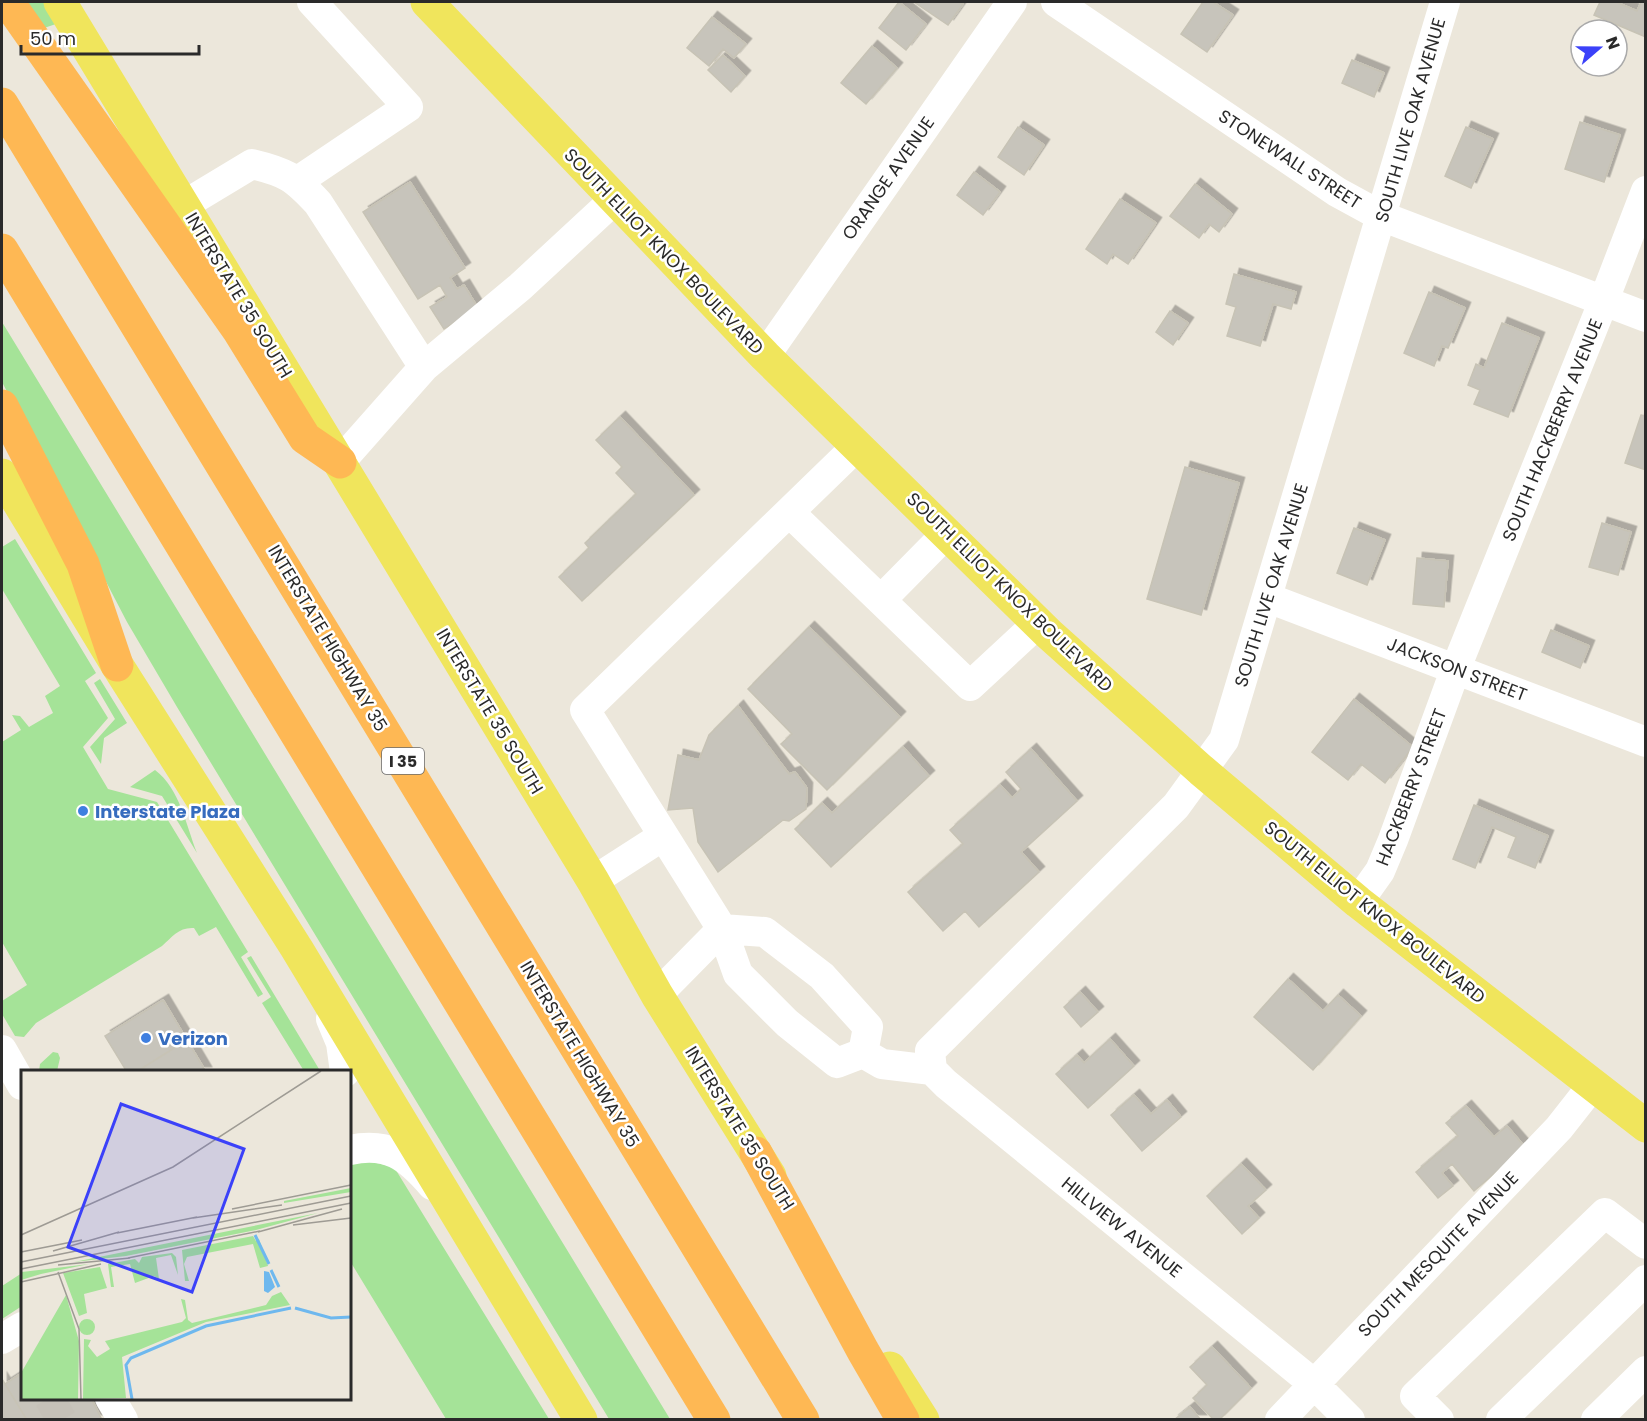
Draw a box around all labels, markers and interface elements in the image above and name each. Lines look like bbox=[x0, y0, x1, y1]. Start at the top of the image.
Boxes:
street label: SOUTH LIVE OAK AVENUE bbox=[1369, 15, 1451, 225]
scale bar bbox=[21, 18, 200, 56]
north arrow bbox=[1569, 18, 1629, 78]
text: 50 m bbox=[30, 26, 76, 51]
text: N bbox=[1600, 33, 1625, 53]
street label: STONEWALL STREET bbox=[1214, 103, 1367, 215]
street label: ORANGE AVENUE bbox=[836, 111, 940, 245]
street label: SOUTH ELLIOT KNOX BOULEVARD bbox=[559, 142, 769, 360]
street label: INTERSTATE 35 SOUTH bbox=[180, 208, 298, 382]
street label: SOUTH HACKBERRY AVENUE bbox=[1496, 315, 1608, 545]
street label: SOUTH LIVE OAK AVENUE bbox=[1228, 480, 1314, 690]
street label: SOUTH ELLIOT KNOX BOULEVARD bbox=[901, 487, 1119, 697]
street label: INTERSTATE HIGHWAY 35 bbox=[262, 540, 394, 736]
street label: INTERSTATE 35 SOUTH bbox=[431, 624, 549, 798]
street label: JACKSON STREET bbox=[1383, 631, 1531, 707]
street label: HACKBERRY STREET bbox=[1370, 705, 1453, 869]
road number: I 35 bbox=[382, 748, 424, 774]
place label: Interstate Plaza bbox=[95, 799, 240, 824]
marker: Interstate Plaza bbox=[76, 804, 90, 818]
street label: SOUTH ELLIOT KNOX BOULEVARD bbox=[1259, 815, 1491, 1009]
street label: INTERSTATE HIGHWAY 35 bbox=[514, 956, 646, 1152]
place label: Verizon bbox=[158, 1026, 228, 1051]
marker: Verizon bbox=[139, 1031, 153, 1045]
street label: INTERSTATE 35 SOUTH bbox=[679, 1041, 801, 1215]
inset map bbox=[21, 1070, 351, 1400]
street label: SOUTH MESQUITE AVENUE bbox=[1352, 1166, 1524, 1342]
street label: HILLVIEW AVENUE bbox=[1057, 1171, 1187, 1283]

